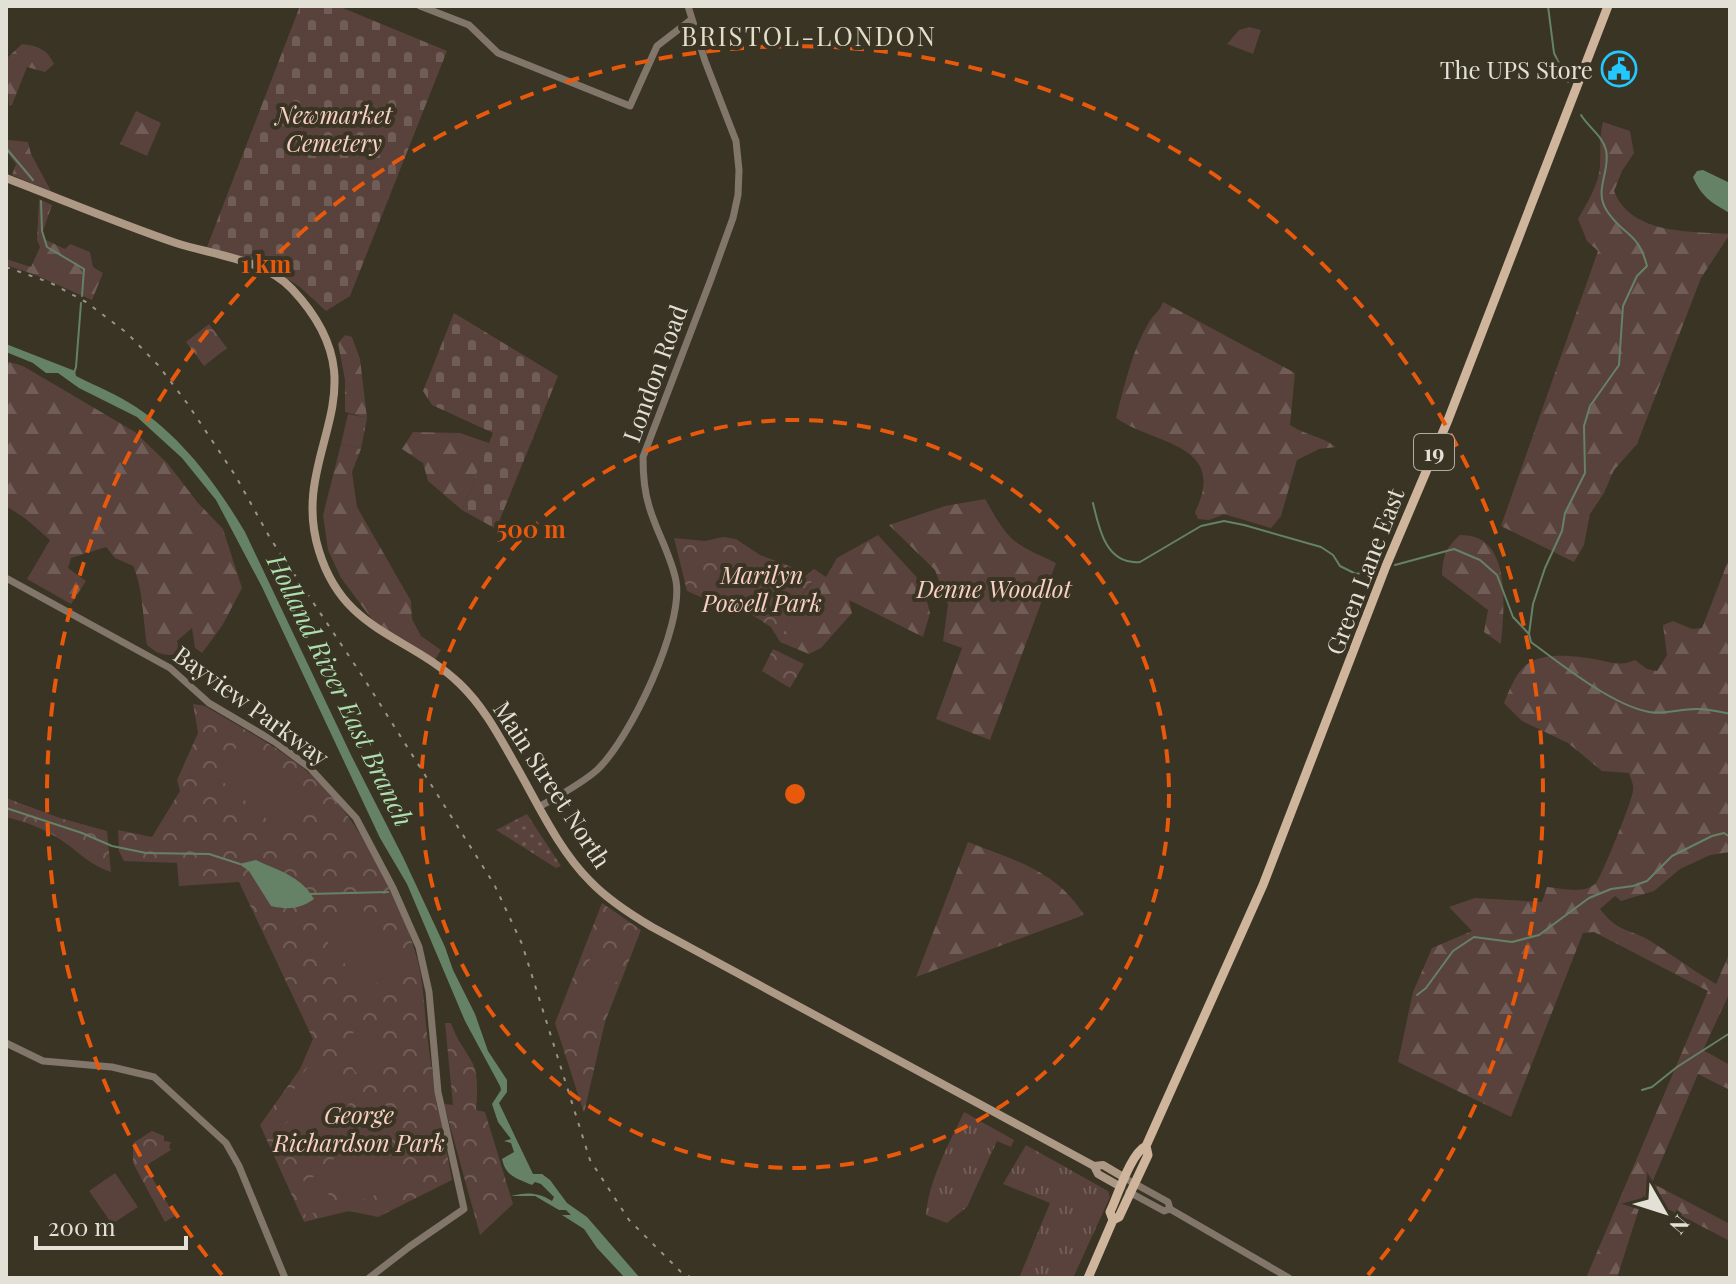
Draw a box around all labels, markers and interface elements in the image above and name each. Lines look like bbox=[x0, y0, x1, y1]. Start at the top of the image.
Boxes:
district label: BRISTOL-LONDON bbox=[681, 18, 937, 53]
public building icon: The UPS Store bbox=[1600, 50, 1638, 88]
place label: The UPS Store bbox=[1440, 53, 1593, 85]
park label: Newmarket Cemetery bbox=[274, 98, 393, 158]
text: 1 km bbox=[241, 247, 291, 279]
street label: London Road bbox=[614, 300, 694, 446]
road number: 19 bbox=[1414, 434, 1454, 470]
street label: Green Lane East bbox=[1318, 483, 1411, 659]
text: 500 m bbox=[496, 512, 566, 544]
water label: Holland River East Branch bbox=[259, 547, 422, 832]
park label: Marilyn Powell Park bbox=[701, 558, 822, 618]
park label: Denne Woodlot bbox=[915, 572, 1073, 604]
street label: Bayview Parkway bbox=[168, 638, 336, 772]
street label: Main Street North bbox=[487, 694, 619, 874]
centre of rings bbox=[781, 780, 809, 808]
park label: George Richardson Park bbox=[272, 1098, 445, 1158]
north arrow bbox=[1624, 1172, 1704, 1252]
scale bar bbox=[36, 1200, 186, 1250]
text: 200 m bbox=[48, 1210, 116, 1242]
text: N bbox=[1664, 1210, 1697, 1241]

